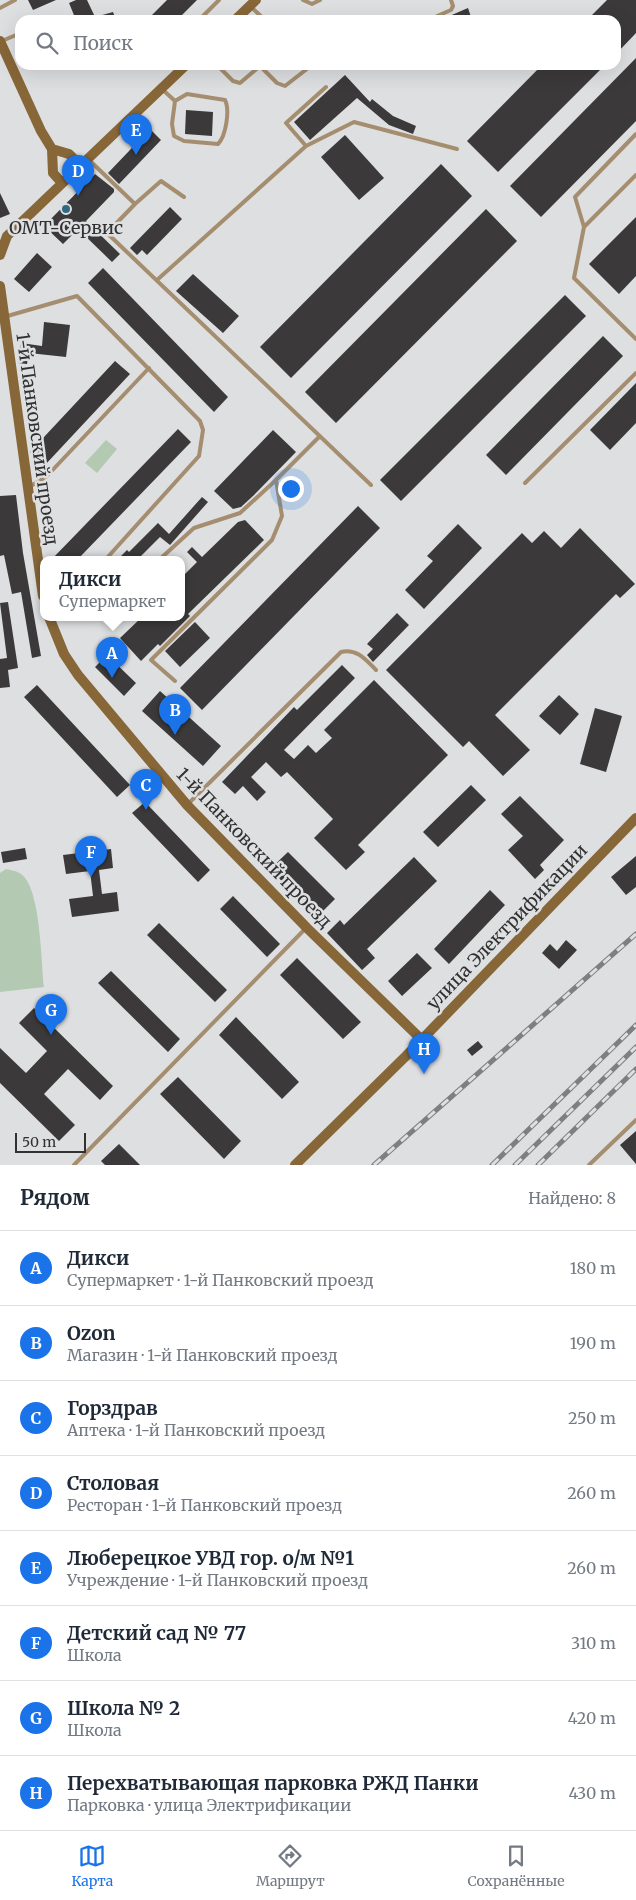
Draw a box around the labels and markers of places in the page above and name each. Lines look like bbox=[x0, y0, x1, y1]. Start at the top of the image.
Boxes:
pin: E bbox=[120, 114, 152, 155]
pin: D bbox=[62, 155, 94, 196]
marker: ОМТ-Сервис bbox=[60, 203, 72, 215]
place label: ОМТ-Сервис bbox=[9, 216, 123, 239]
pin: A bbox=[96, 637, 128, 678]
pin: B bbox=[159, 694, 191, 735]
pin: C bbox=[130, 769, 162, 810]
pin: F bbox=[75, 836, 107, 877]
pin: G bbox=[35, 994, 67, 1035]
pin: H bbox=[408, 1033, 440, 1074]

